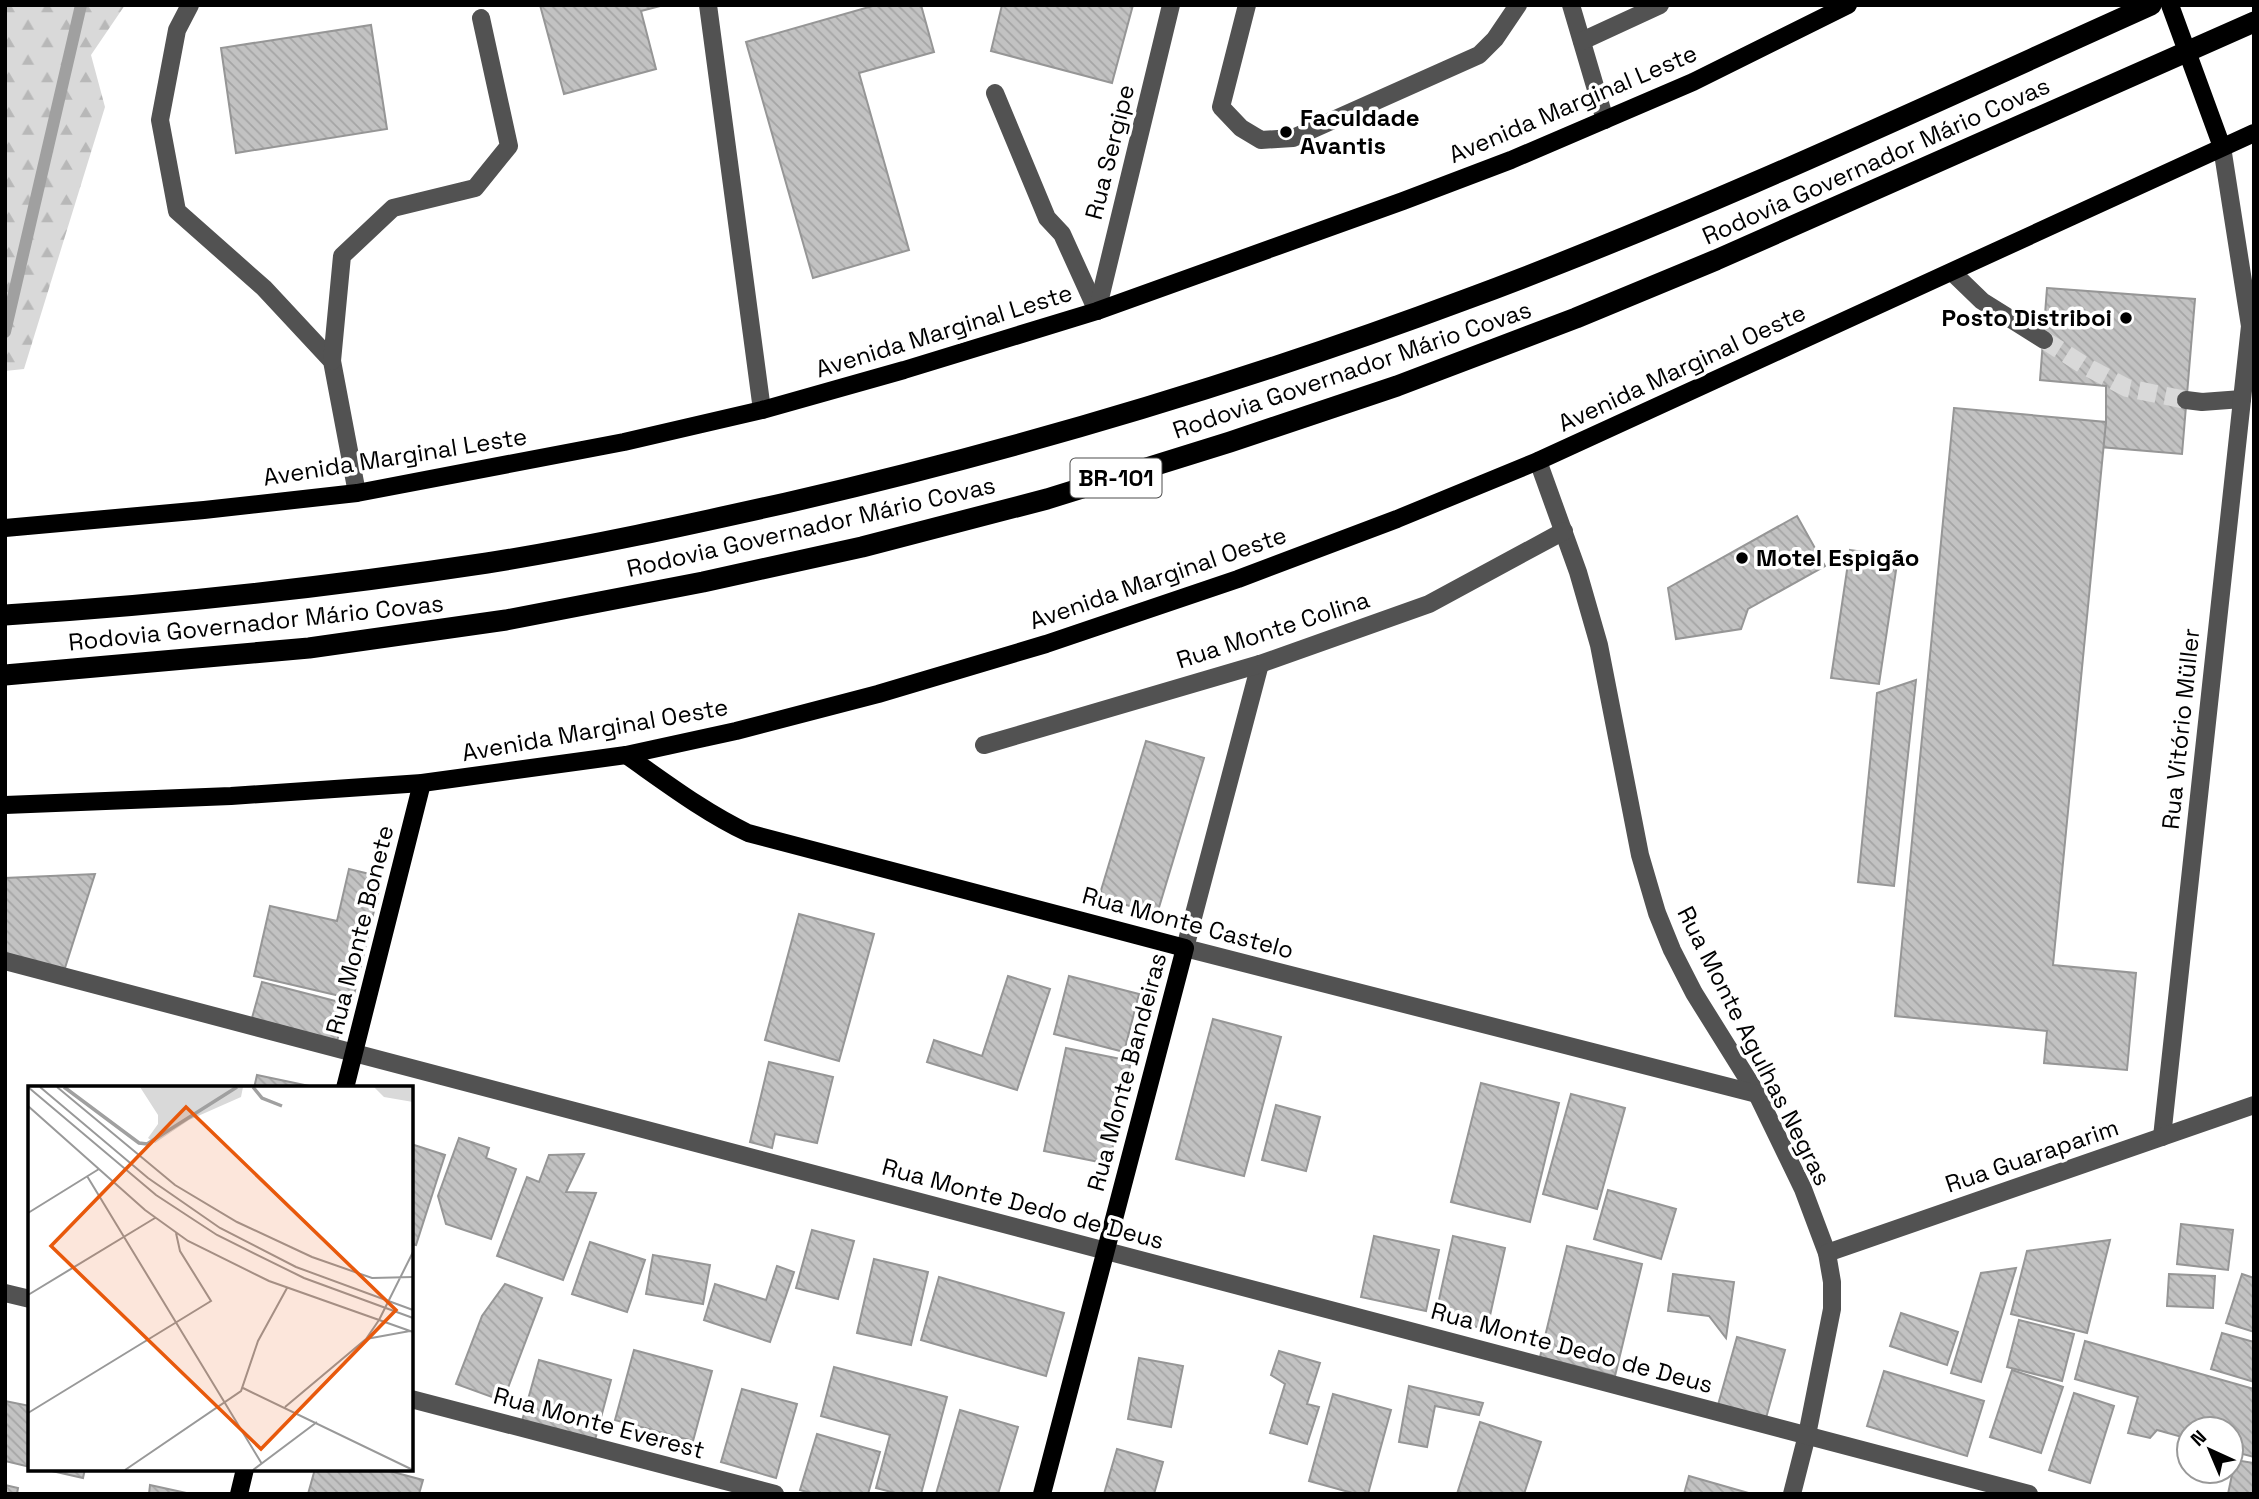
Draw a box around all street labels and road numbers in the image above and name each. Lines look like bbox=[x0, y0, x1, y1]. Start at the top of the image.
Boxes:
street label: Avenida Marginal Leste bbox=[1444, 37, 1702, 170]
street label: Rodovia Governador Mário Covas bbox=[1697, 70, 2054, 251]
street label: Rua Sergipe bbox=[1078, 81, 1141, 223]
street label: Avenida Marginal Leste bbox=[812, 277, 1076, 384]
street label: Rodovia Governador Mário Covas bbox=[1168, 293, 1535, 446]
street label: Avenida Marginal Oeste bbox=[1553, 296, 1811, 439]
street label: Avenida Marginal Leste bbox=[261, 420, 529, 493]
road number: BR-101 bbox=[1070, 458, 1162, 498]
street label: Rodovia Governador Mário Covas bbox=[624, 469, 998, 584]
street label: Avenida Marginal Oeste bbox=[1025, 519, 1290, 636]
street label: Rua Monte Colina bbox=[1172, 584, 1374, 675]
street label: Rodovia Governador Mário Covas bbox=[67, 587, 445, 658]
street label: Rua Vitório Müller bbox=[2155, 627, 2206, 831]
street label: Avenida Marginal Oeste bbox=[459, 691, 730, 768]
street label: Rua Monte Bonete bbox=[319, 822, 401, 1038]
street label: Rua Monte Castelo bbox=[1079, 879, 1297, 966]
street label: Rua Monte Agulhas Negras bbox=[1670, 901, 1838, 1191]
street label: Rua Monte Bandeiras bbox=[1080, 949, 1173, 1195]
street label: Rua Guaraparim bbox=[1941, 1111, 2123, 1200]
street label: Rua Monte Dedo de Deus bbox=[879, 1151, 1168, 1256]
street label: Rua Monte Dedo de Deus bbox=[1428, 1295, 1717, 1400]
street label: Rua Monte Everest bbox=[490, 1379, 708, 1466]

